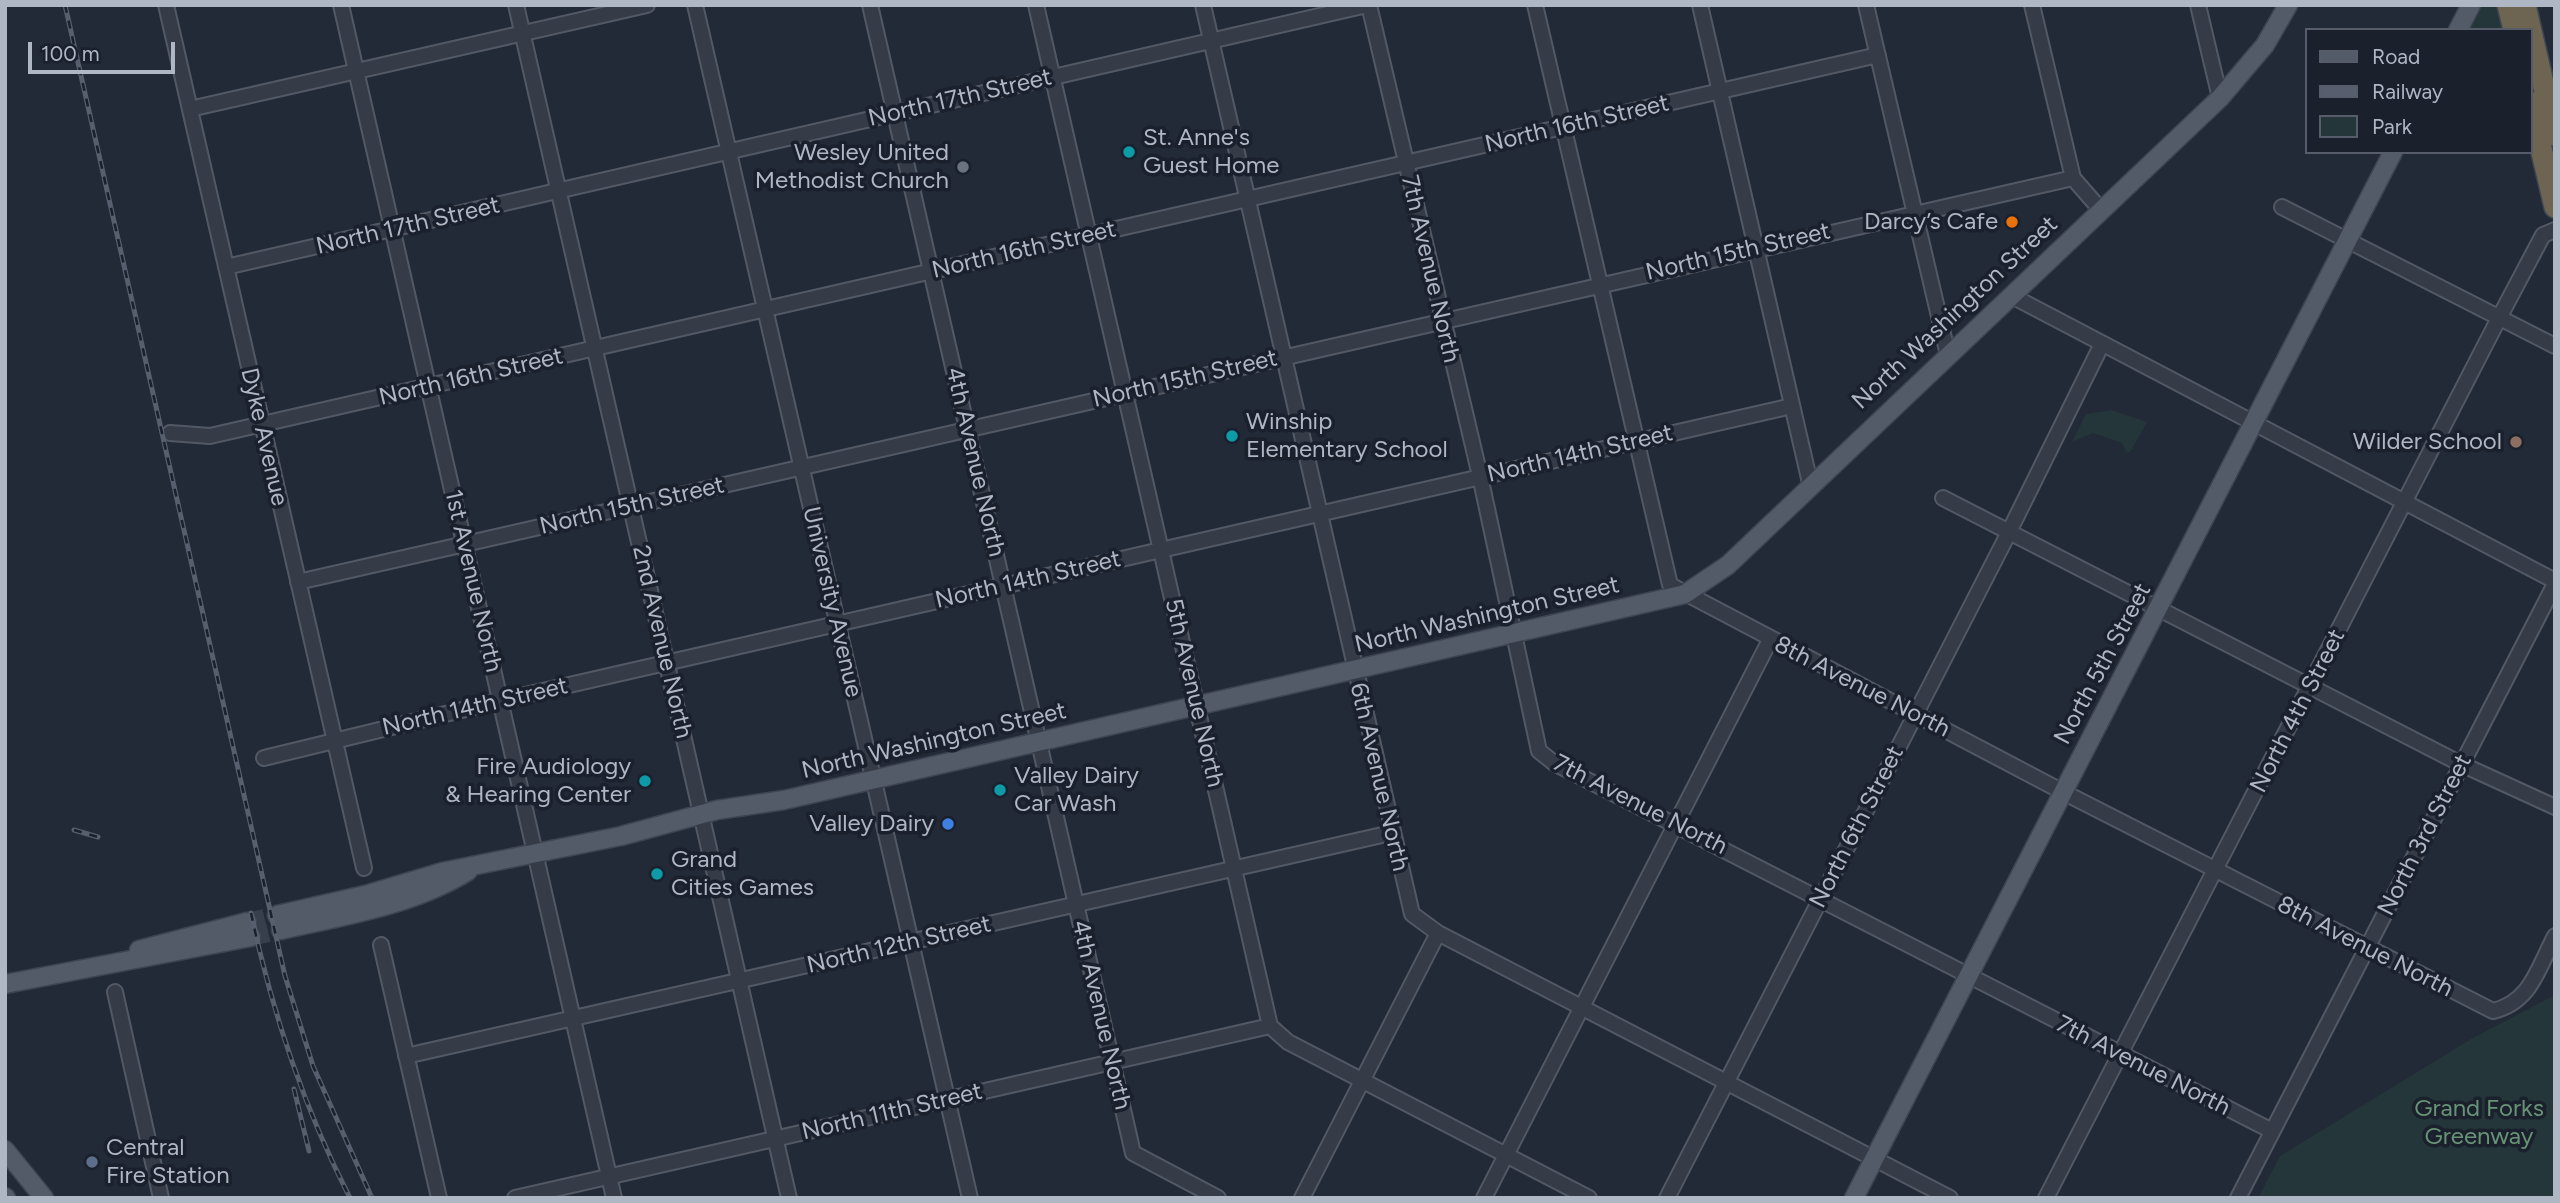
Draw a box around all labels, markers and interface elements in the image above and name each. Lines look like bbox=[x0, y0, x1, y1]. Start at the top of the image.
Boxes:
scale bar bbox=[32, 28, 178, 72]
legend bbox=[2304, 28, 2532, 154]
text: 100 m bbox=[41, 41, 100, 66]
text: Road bbox=[2372, 44, 2420, 69]
street label: North 17th Street bbox=[865, 63, 1055, 133]
text: Railway bbox=[2372, 79, 2443, 104]
street label: North 16th Street bbox=[1482, 89, 1672, 159]
text: Park bbox=[2372, 114, 2412, 139]
place label: St. Anne's Guest Home bbox=[1143, 124, 1279, 180]
place label: Wesley United Methodist Church bbox=[755, 139, 949, 195]
marker: St. Anne's Guest Home bbox=[1121, 144, 1137, 160]
marker: Wesley United Methodist Church bbox=[955, 159, 971, 175]
street label: 7th Avenue North bbox=[1394, 172, 1466, 366]
street label: North 17th Street bbox=[313, 191, 503, 261]
place label: Darcy’s Cafe bbox=[1864, 208, 1998, 236]
street label: North Washington Street bbox=[1846, 210, 2064, 416]
marker: Darcy’s Cafe bbox=[2004, 214, 2020, 230]
street label: North 16th Street bbox=[929, 215, 1119, 285]
street label: North 15th Street bbox=[1643, 217, 1833, 287]
street label: North 16th Street bbox=[376, 342, 566, 412]
street label: North 15th Street bbox=[1090, 344, 1280, 414]
street label: Dyke Avenue bbox=[234, 365, 294, 509]
street label: 4th Avenue North bbox=[939, 365, 1011, 559]
place label: Winship Elementary School bbox=[1246, 408, 1448, 464]
street label: North 14th Street bbox=[1484, 419, 1676, 489]
marker: Winship Elementary School bbox=[1224, 428, 1240, 444]
place label: Wilder School bbox=[2353, 428, 2502, 456]
marker: Wilder School bbox=[2508, 434, 2524, 450]
street label: North 15th Street bbox=[537, 471, 727, 541]
street label: 1st Avenue North bbox=[438, 487, 508, 675]
street label: University Avenue bbox=[796, 504, 868, 700]
street label: 2nd Avenue North bbox=[626, 543, 698, 741]
street label: North 14th Street bbox=[932, 545, 1124, 615]
street label: North Washington Street bbox=[1352, 571, 1622, 659]
street label: North 5th Street bbox=[2048, 578, 2158, 750]
street label: 5th Avenue North bbox=[1158, 596, 1230, 790]
street label: North 4th Street bbox=[2244, 624, 2352, 798]
street label: 8th Avenue North bbox=[1769, 630, 1955, 744]
street label: North 14th Street bbox=[379, 672, 571, 742]
street label: 6th Avenue North bbox=[1343, 680, 1415, 874]
street label: North Washington Street bbox=[799, 697, 1069, 785]
street label: North 6th Street bbox=[1804, 741, 1910, 913]
street label: 7th Avenue North bbox=[1548, 749, 1732, 861]
street label: North 3rd Street bbox=[2372, 749, 2478, 921]
place label: Fire Audiology & Hearing Center bbox=[445, 753, 631, 809]
place label: Valley Dairy Car Wash bbox=[1014, 762, 1139, 818]
marker: Fire Audiology & Hearing Center bbox=[637, 773, 653, 789]
marker: Valley Dairy Car Wash bbox=[992, 782, 1008, 798]
place label: Valley Dairy bbox=[809, 810, 934, 838]
marker: Valley Dairy bbox=[940, 816, 956, 832]
place label: Grand Cities Games bbox=[671, 846, 814, 902]
marker: Grand Cities Games bbox=[649, 866, 665, 882]
street label: 8th Avenue North bbox=[2272, 890, 2458, 1004]
street label: North 12th Street bbox=[804, 910, 994, 980]
street label: 4th Avenue North bbox=[1065, 918, 1137, 1112]
street label: 7th Avenue North bbox=[2051, 1010, 2235, 1122]
street label: North 11th Street bbox=[799, 1077, 985, 1147]
park label: Grand Forks Greenway bbox=[2414, 1095, 2544, 1151]
place label: Central Fire Station bbox=[106, 1134, 230, 1190]
marker: Central Fire Station bbox=[84, 1154, 100, 1170]

